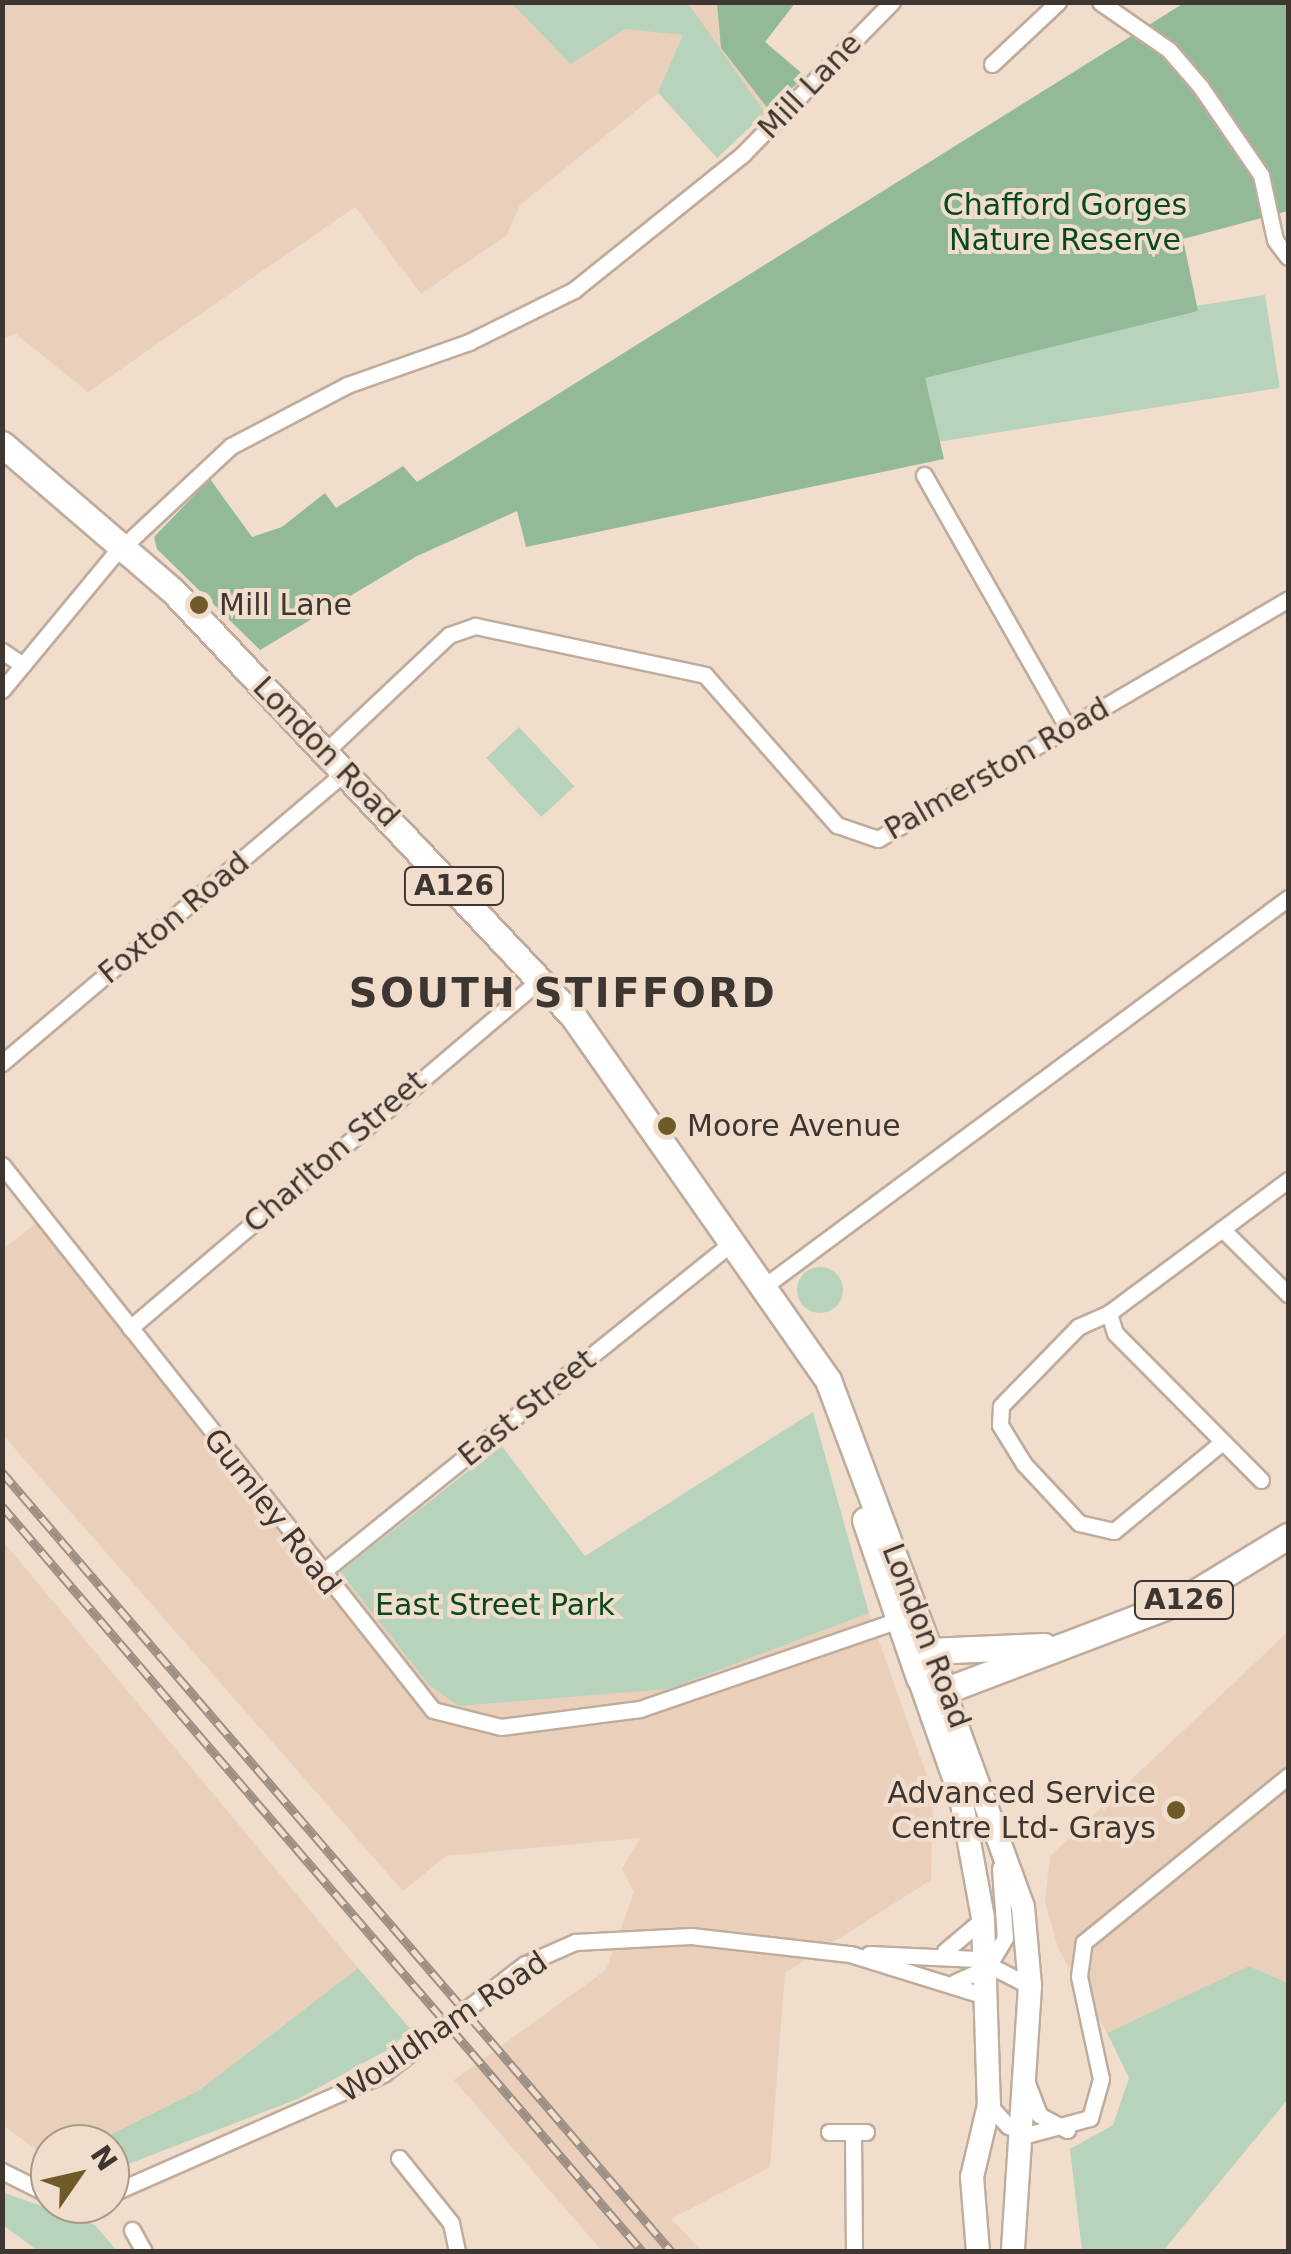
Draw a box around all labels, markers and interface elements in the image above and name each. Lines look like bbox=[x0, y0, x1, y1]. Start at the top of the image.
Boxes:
street label: Mill Lane bbox=[751, 26, 869, 146]
park label: Chafford Gorges Nature Reserve bbox=[943, 187, 1187, 258]
place label: Mill Lane bbox=[219, 587, 352, 623]
marker: Mill Lane bbox=[188, 594, 210, 616]
street label: London Road bbox=[245, 669, 407, 835]
street label: Palmerston Road bbox=[878, 690, 1116, 848]
street label: Foxton Road bbox=[91, 845, 257, 991]
road number: A126 bbox=[402, 863, 506, 909]
district label: SOUTH STIFFORD bbox=[349, 969, 777, 1017]
street label: Charlton Street bbox=[237, 1063, 433, 1241]
place label: Moore Avenue bbox=[687, 1108, 901, 1144]
marker: Moore Avenue bbox=[656, 1115, 678, 1137]
street label: East Street bbox=[451, 1342, 603, 1474]
street label: Gumley Road bbox=[196, 1422, 348, 1602]
street label: London Road bbox=[874, 1539, 978, 1733]
road number: A126 bbox=[1132, 1577, 1236, 1623]
park label: East Street Park bbox=[375, 1587, 615, 1623]
place label: Advanced Service Centre Ltd- Grays bbox=[887, 1775, 1156, 1846]
marker: Advanced Service Centre Ltd- Grays bbox=[1165, 1799, 1187, 1821]
street label: Wouldham Road bbox=[332, 1944, 554, 2110]
north arrow bbox=[30, 2124, 130, 2224]
text: N bbox=[83, 2139, 124, 2177]

